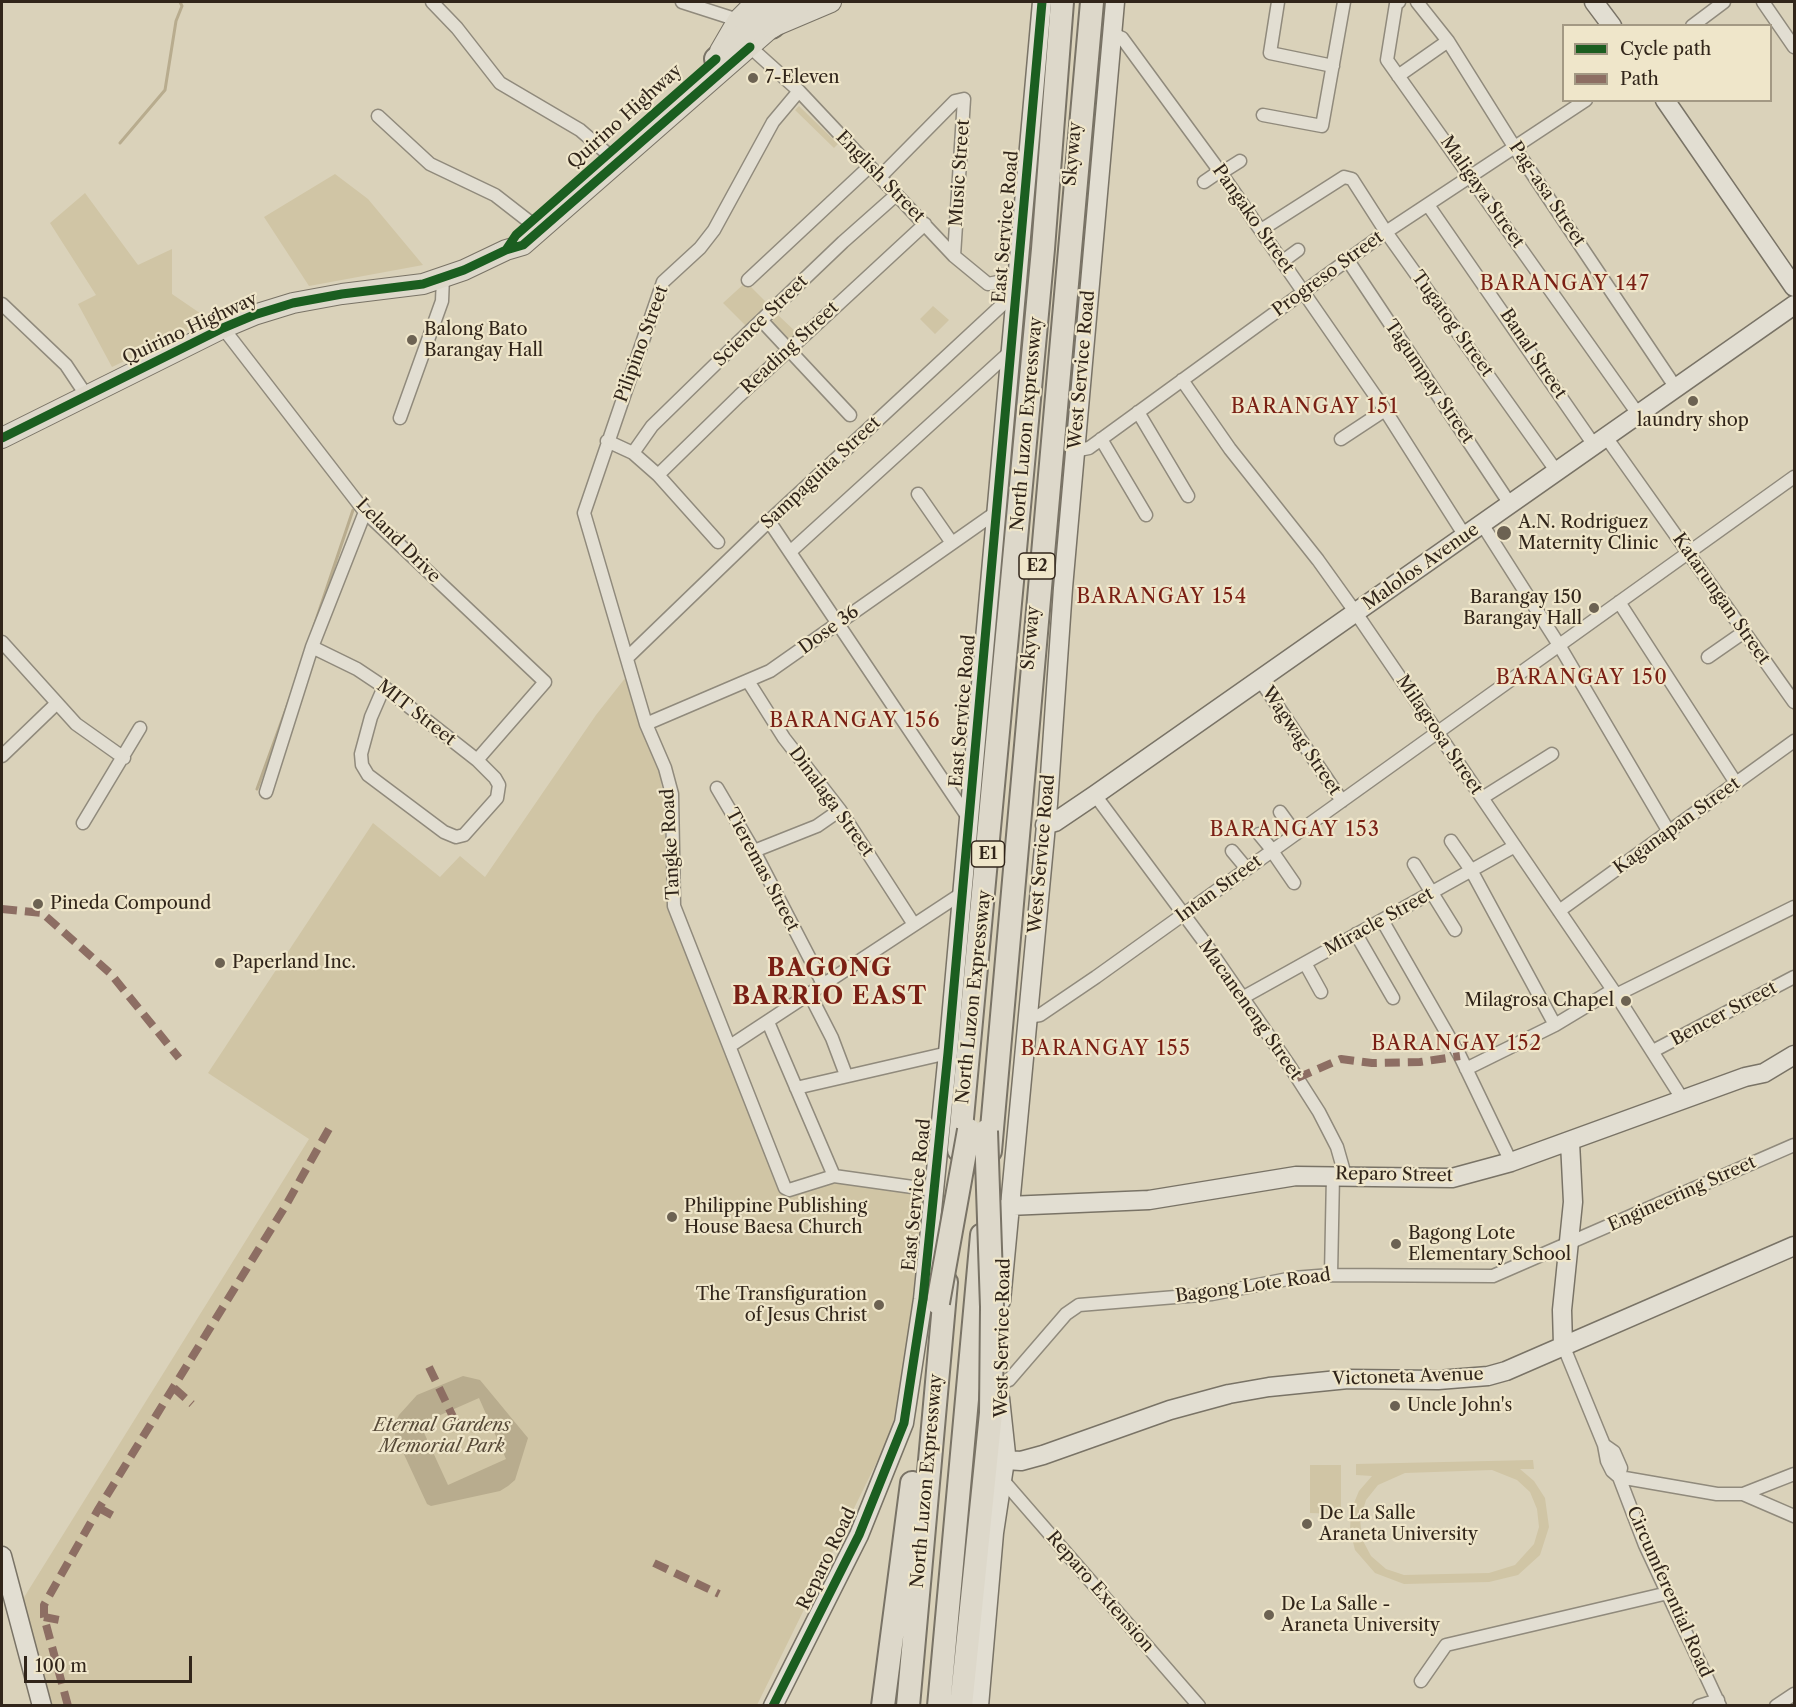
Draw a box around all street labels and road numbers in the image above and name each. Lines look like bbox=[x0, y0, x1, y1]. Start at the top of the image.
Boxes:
street label: Quirino Highway bbox=[563, 60, 687, 174]
street label: Music Street bbox=[945, 119, 975, 227]
street label: Skyway bbox=[1059, 121, 1087, 187]
street label: English Street bbox=[831, 127, 929, 227]
street label: Maligaya Street bbox=[1435, 132, 1529, 252]
street label: Pag-asa Street bbox=[1504, 138, 1590, 250]
street label: East Service Road bbox=[989, 150, 1023, 304]
street label: Pangako Street bbox=[1207, 160, 1299, 278]
street label: Progreso Street bbox=[1268, 227, 1388, 321]
street label: Tugatog Street bbox=[1406, 267, 1498, 381]
street label: Science Street bbox=[709, 271, 813, 371]
street label: Pilipino Street bbox=[611, 283, 673, 405]
street label: Quirino Highway bbox=[119, 288, 261, 370]
street label: West Service Road bbox=[1064, 290, 1100, 450]
street label: Reading Street bbox=[737, 297, 843, 399]
street label: Banal Street bbox=[1495, 305, 1571, 403]
street label: North Luzon Expressway bbox=[1007, 316, 1047, 532]
street label: Tagumpay Street bbox=[1380, 316, 1478, 448]
street label: Sampaguita Street bbox=[757, 412, 885, 534]
street label: Leland Drive bbox=[351, 494, 445, 588]
street label: Malolos Avenue bbox=[1359, 519, 1483, 615]
street label: Katarungan Street bbox=[1668, 529, 1774, 669]
road number: E2 bbox=[1019, 553, 1055, 579]
street label: Dose 36 bbox=[795, 601, 863, 659]
street label: Skyway bbox=[1017, 605, 1045, 671]
street label: East Service Road bbox=[946, 634, 980, 788]
street label: Milagrosa Street bbox=[1391, 671, 1487, 799]
street label: MIT Street bbox=[372, 675, 460, 751]
street label: Wagwag Street bbox=[1257, 683, 1345, 799]
street label: Dinalaga Street bbox=[784, 743, 878, 861]
street label: Kaganapan Street bbox=[1610, 773, 1744, 879]
street label: West Service Road bbox=[1024, 774, 1060, 934]
street label: Tangke Road bbox=[657, 788, 685, 900]
street label: Tieremas Street bbox=[721, 805, 803, 935]
road number: E1 bbox=[972, 841, 1004, 867]
street label: Intan Street bbox=[1172, 851, 1266, 927]
street label: Miracle Street bbox=[1321, 883, 1437, 961]
street label: North Luzon Expressway bbox=[952, 889, 996, 1105]
street label: Macaneneng Street bbox=[1194, 936, 1306, 1084]
street label: Bencer Street bbox=[1667, 977, 1781, 1051]
street label: East Service Road bbox=[898, 1118, 936, 1272]
street label: Engineering Street bbox=[1605, 1152, 1759, 1236]
street label: Reparo Street bbox=[1335, 1163, 1453, 1187]
street label: West Service Road bbox=[991, 1258, 1015, 1418]
street label: Bagong Lote Road bbox=[1174, 1264, 1332, 1308]
street label: Victoneta Avenue bbox=[1332, 1364, 1484, 1390]
street label: North Luzon Expressway bbox=[907, 1373, 947, 1589]
street label: Circumferential Road bbox=[1622, 1503, 1716, 1681]
street label: Reparo Road bbox=[793, 1504, 861, 1614]
street label: Reparo Extension bbox=[1042, 1527, 1158, 1657]

